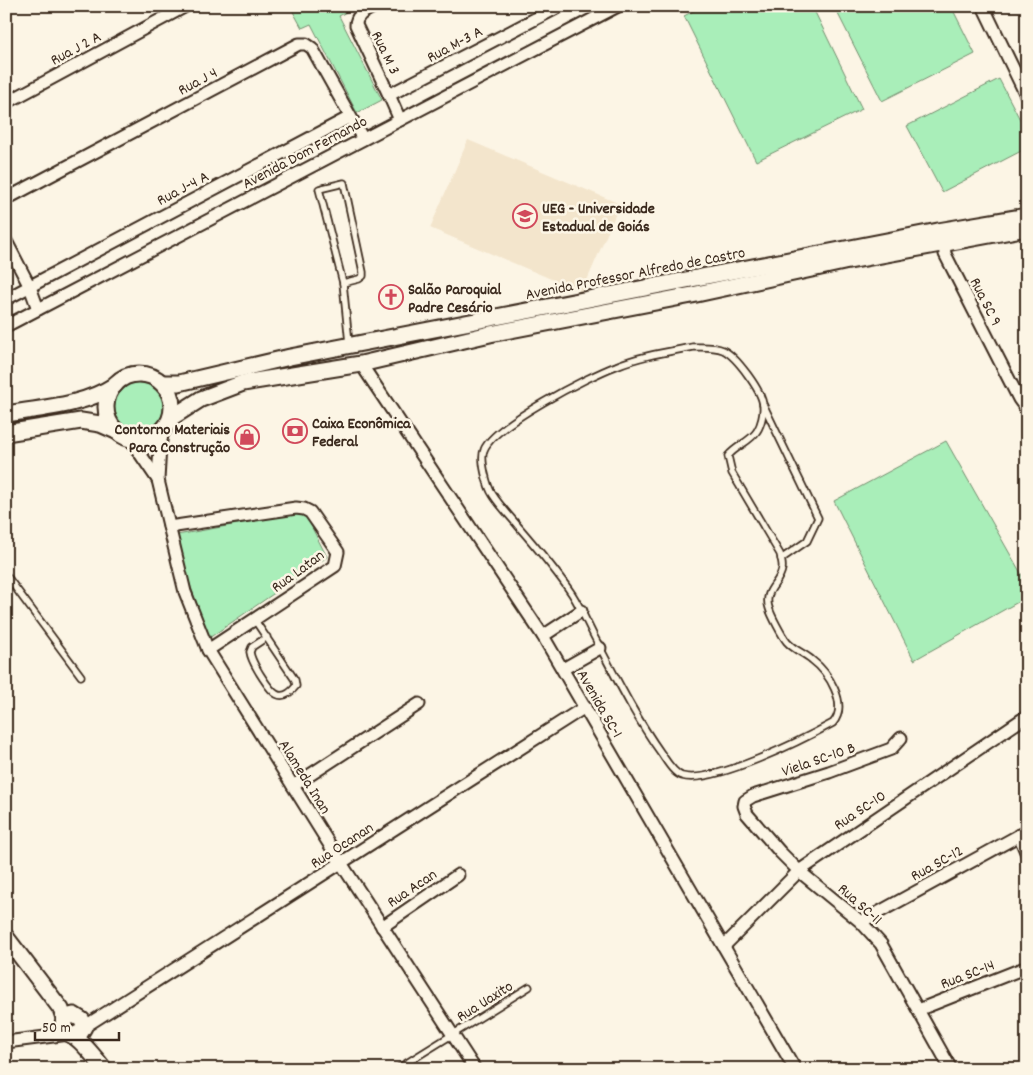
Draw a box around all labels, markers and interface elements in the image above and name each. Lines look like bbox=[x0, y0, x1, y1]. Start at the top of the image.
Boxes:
street label: Rua M-3 A bbox=[423, 21, 487, 69]
street label: Rua J 2 A bbox=[47, 26, 106, 72]
street label: Rua M 3 bbox=[364, 27, 405, 79]
street label: Rua J 4 bbox=[174, 62, 222, 102]
street label: Avenida Dom Fernando bbox=[239, 111, 372, 196]
street label: Rua J-4 A bbox=[153, 166, 214, 213]
place label: UEG - Universidade Estadual de Goiás bbox=[542, 198, 655, 239]
school or university icon: UEG - Universidade Estadual de Goiás bbox=[512, 203, 538, 229]
street label: Avenida Professor Alfredo de Castro bbox=[524, 242, 747, 307]
street label: Rua SC 9 bbox=[963, 274, 1007, 330]
place label: Salão Paroquial Padre Cesário bbox=[408, 279, 501, 320]
church icon: Salão Paroquial Padre Cesário bbox=[378, 284, 404, 310]
place label: Caixa Econômica Federal bbox=[312, 413, 412, 454]
bank icon: Caixa Econômica Federal bbox=[282, 418, 308, 444]
place label: Contorno Materiais Para Construção bbox=[115, 419, 230, 460]
shop icon: Contorno Materiais Para Construção bbox=[234, 424, 260, 450]
street label: Rua Latan bbox=[267, 545, 330, 599]
street label: Avenida SC-1 bbox=[570, 666, 628, 743]
street label: Alameda Inan bbox=[272, 736, 336, 819]
street label: Viela SC-10 B bbox=[779, 737, 859, 784]
street label: Rua SC-10 bbox=[830, 785, 891, 837]
street label: Rua Ocanan bbox=[306, 817, 379, 875]
street label: Rua SC-12 bbox=[907, 840, 968, 888]
street label: Rua Acan bbox=[383, 864, 442, 914]
street label: Rua SC-11 bbox=[832, 878, 887, 931]
street label: Rua SC-14 bbox=[937, 954, 998, 996]
street label: Rua Uaxito bbox=[453, 976, 518, 1029]
scale bar bbox=[35, 1010, 119, 1042]
text: 50 m bbox=[42, 1018, 71, 1040]

